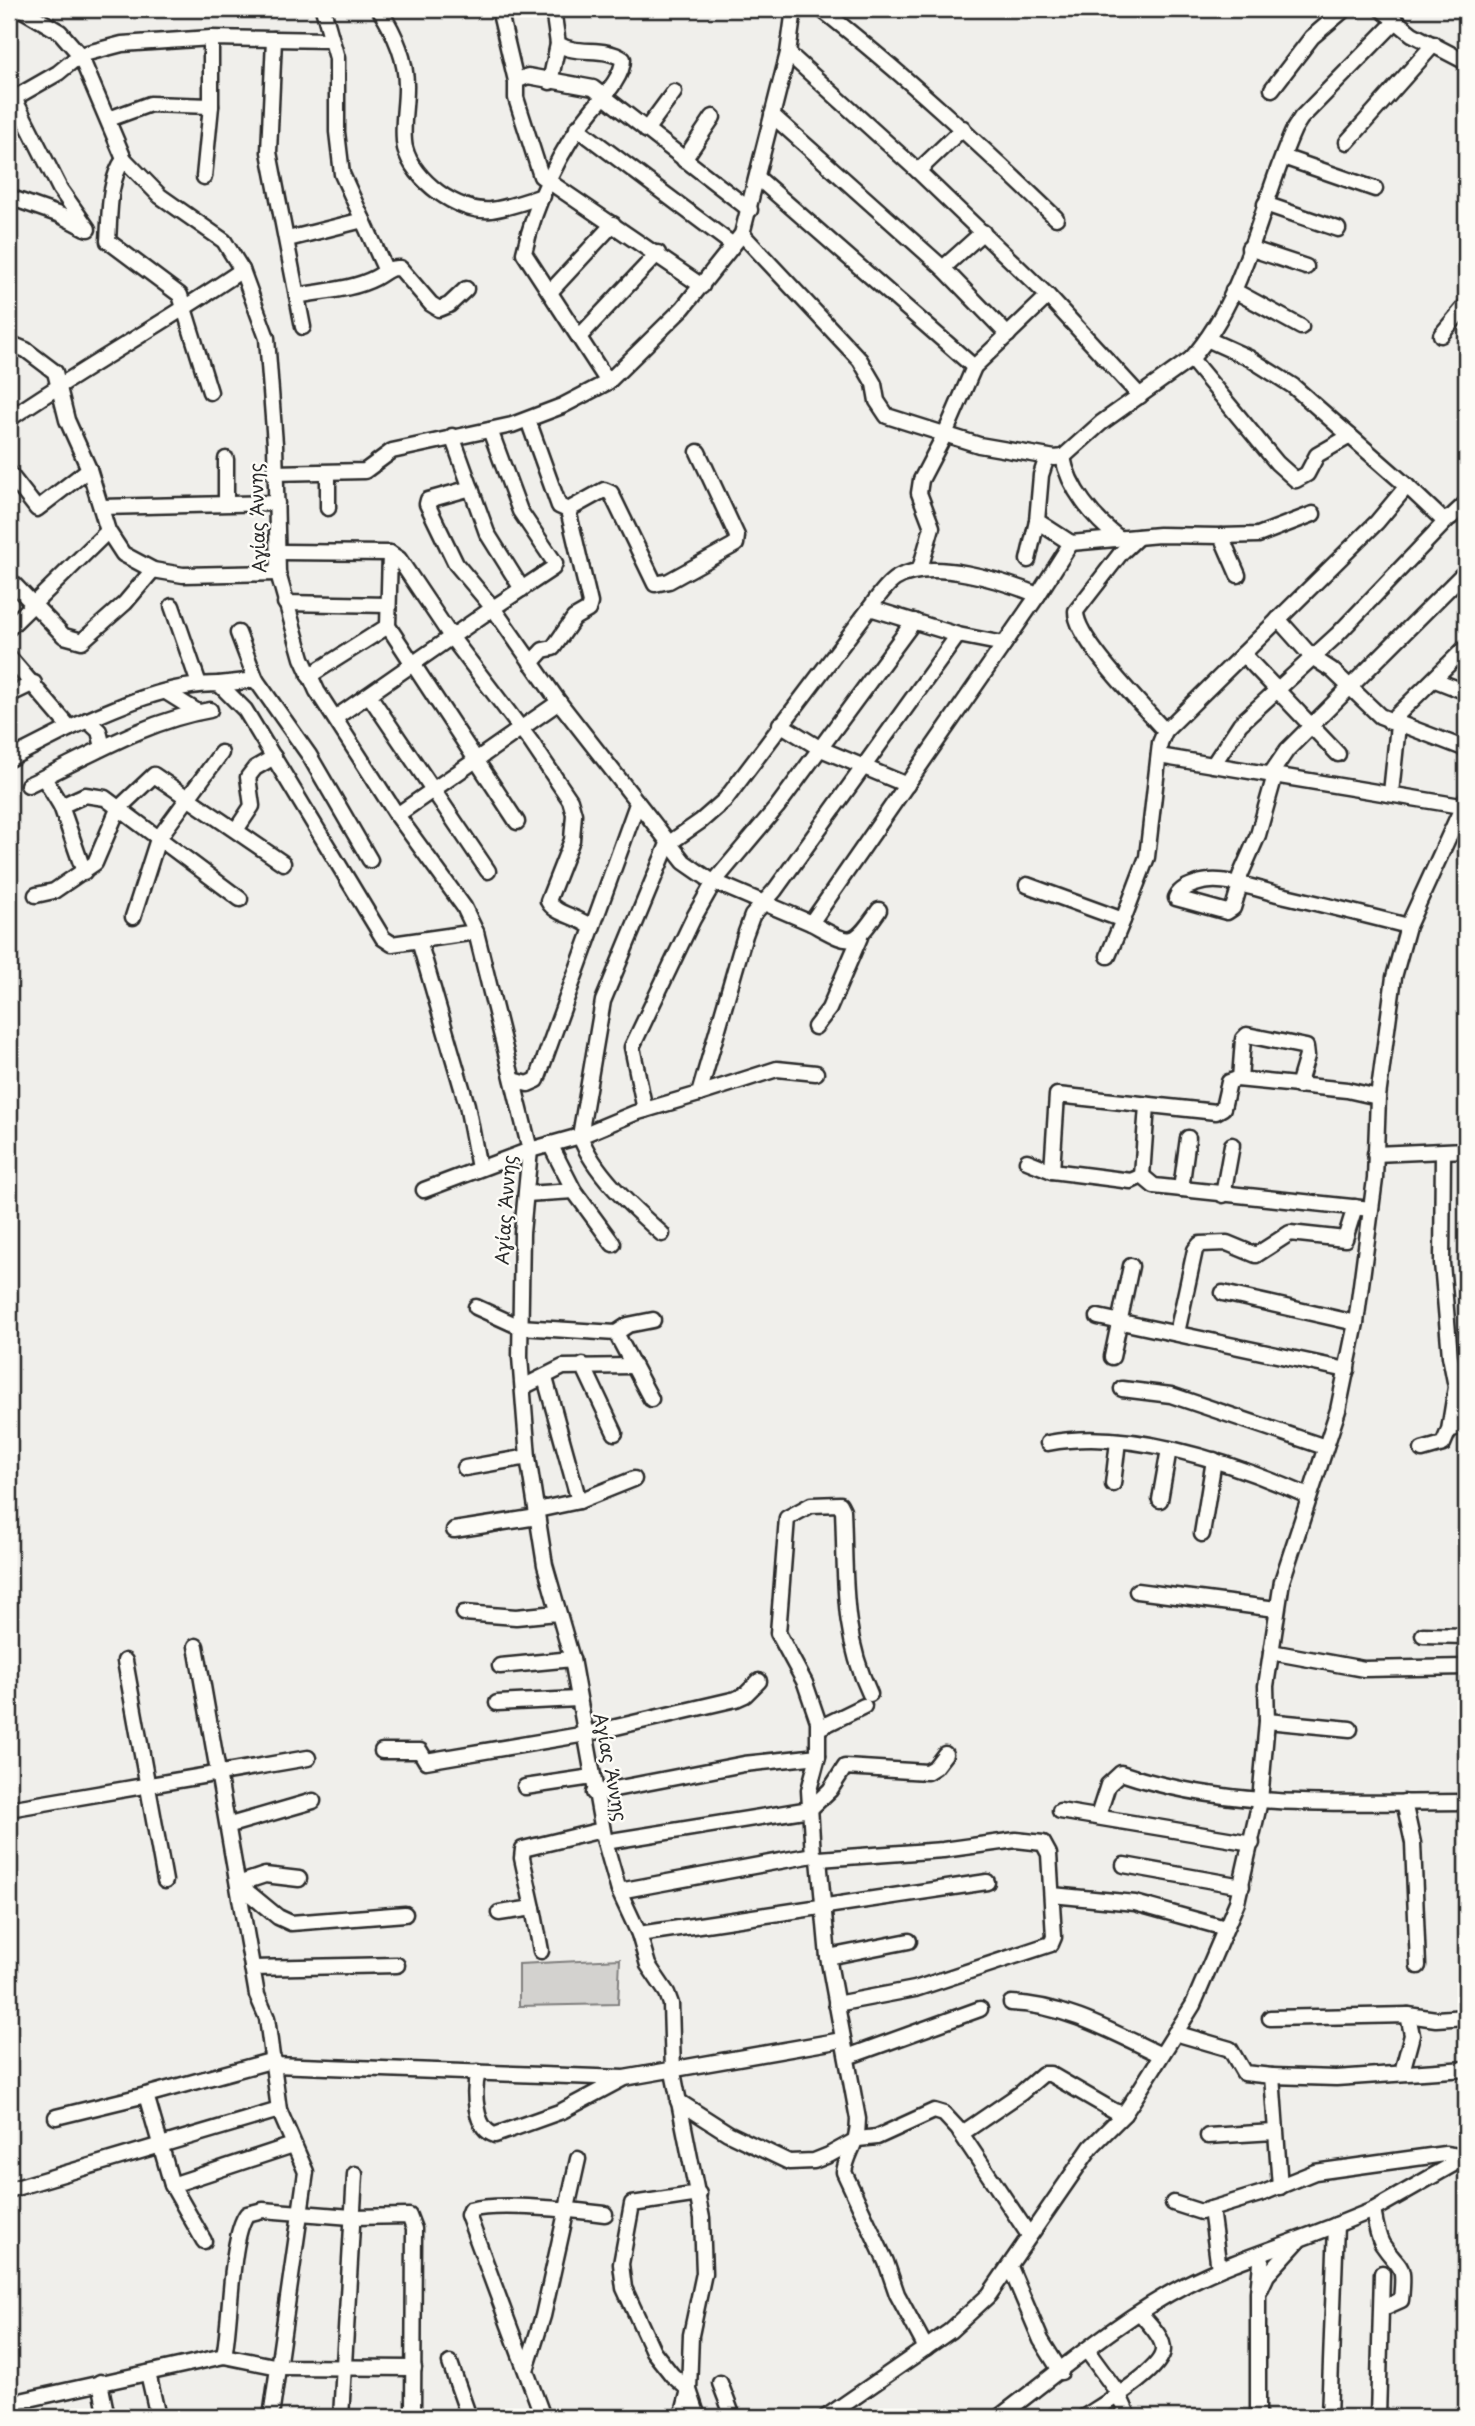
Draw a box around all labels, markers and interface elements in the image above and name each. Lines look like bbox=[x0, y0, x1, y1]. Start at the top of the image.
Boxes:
street label: Αγίας Άννης bbox=[241, 463, 272, 573]
street label: Αγίας Άννης bbox=[487, 1154, 522, 1266]
street label: Αγίας Άννης bbox=[588, 1710, 635, 1823]

